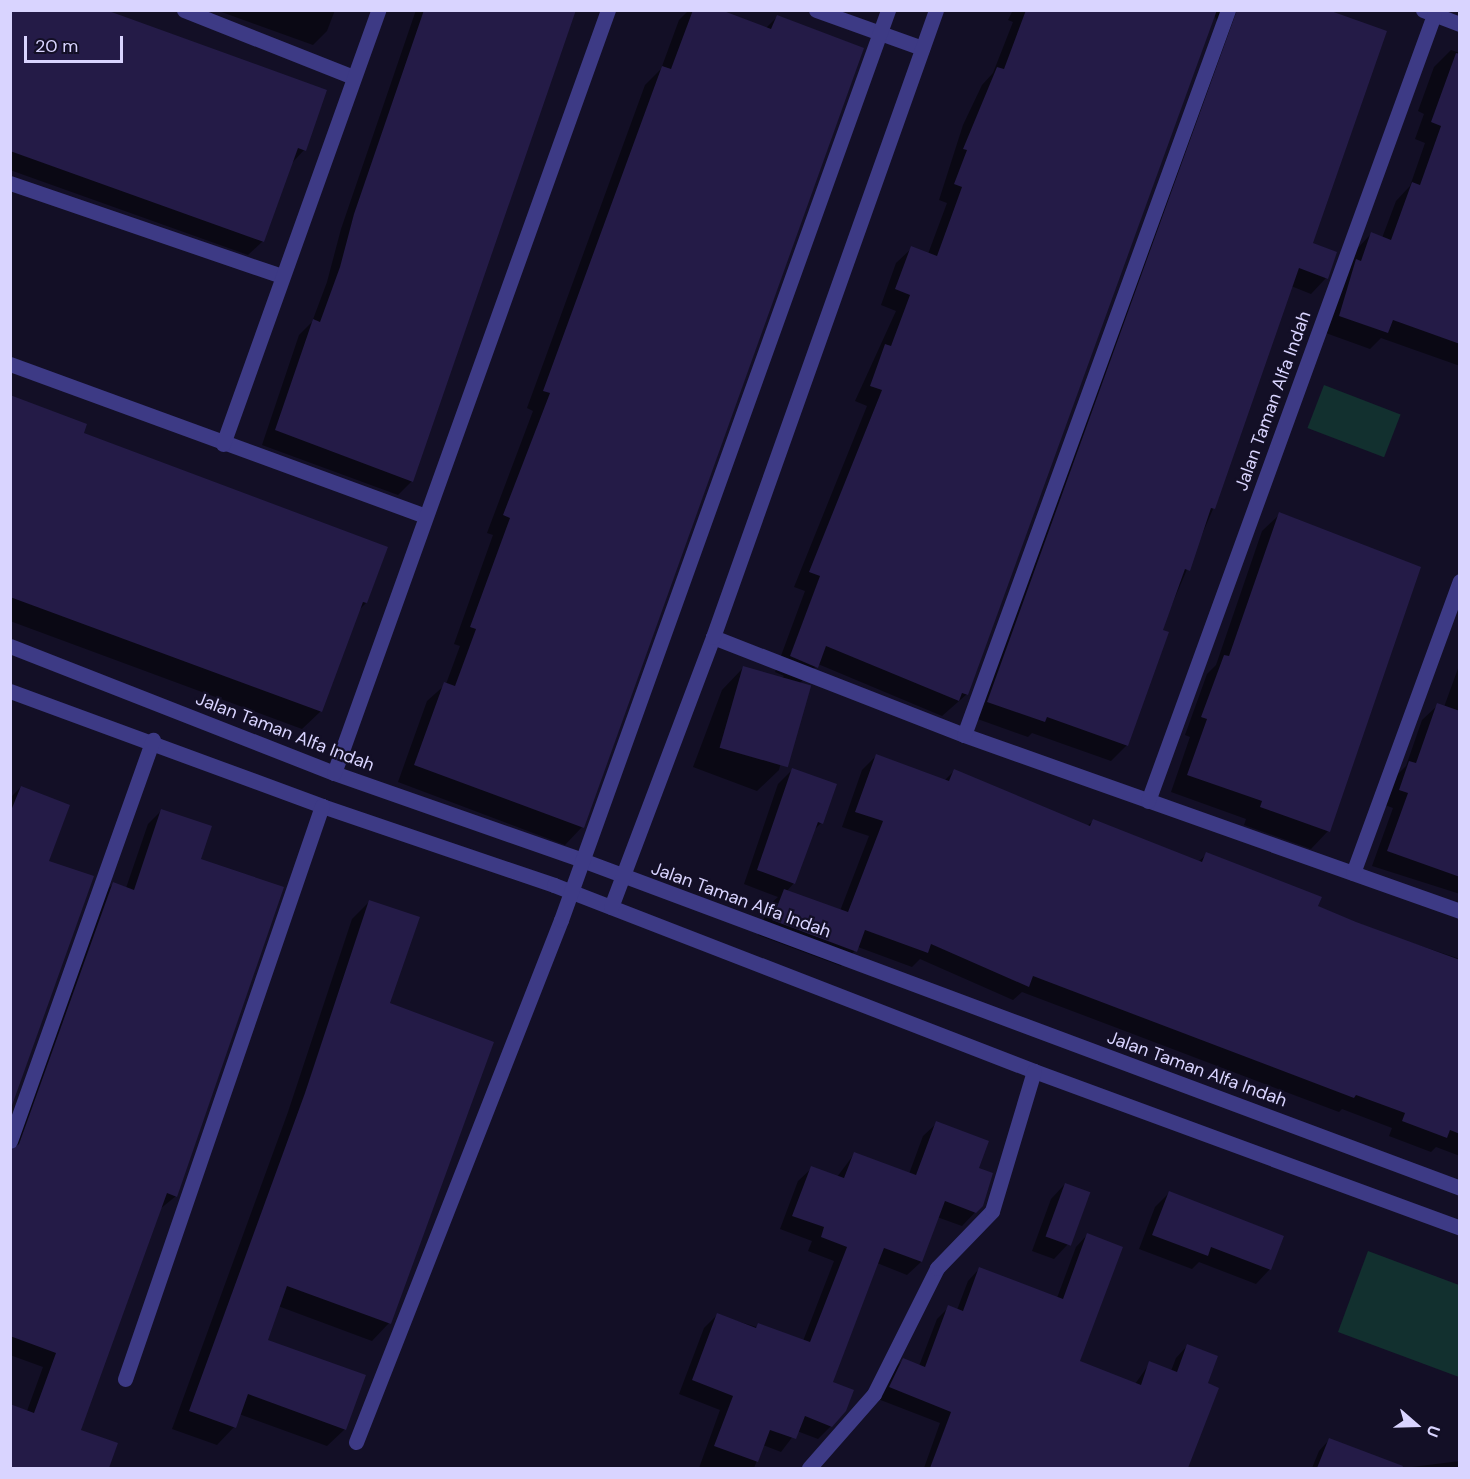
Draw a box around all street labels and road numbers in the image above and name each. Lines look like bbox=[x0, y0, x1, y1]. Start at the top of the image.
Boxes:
street label: Jalan Taman Alfa Indah bbox=[1230, 308, 1316, 494]
street label: Jalan Taman Alfa Indah bbox=[193, 688, 377, 776]
street label: Jalan Taman Alfa Indah bbox=[648, 857, 834, 943]
street label: Jalan Taman Alfa Indah bbox=[1104, 1026, 1290, 1112]

